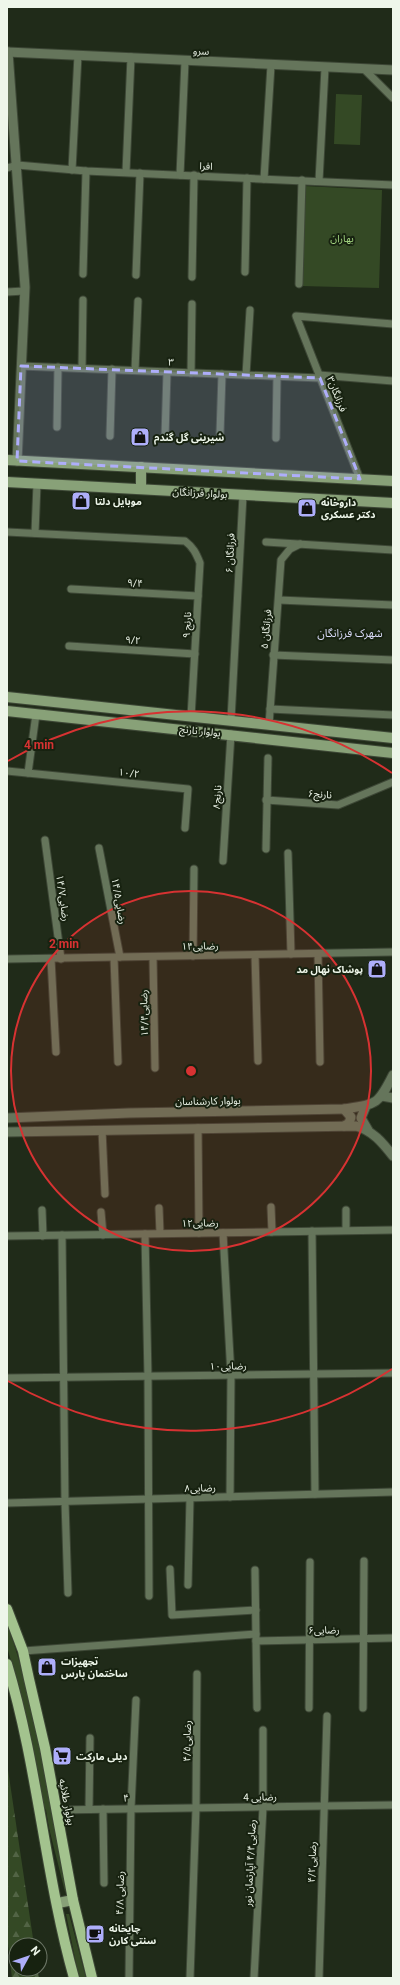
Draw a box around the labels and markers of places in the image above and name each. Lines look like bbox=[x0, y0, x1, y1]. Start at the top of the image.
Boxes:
shop icon: شیرینی گل گندم bbox=[129, 426, 151, 448]
place label: شیرینی گل گندم bbox=[154, 432, 224, 445]
shop icon: موبایل دلتا bbox=[70, 490, 92, 512]
place label: موبایل دلتا bbox=[95, 496, 142, 508]
shop icon: داروخانه دکتر عسکری bbox=[296, 497, 318, 519]
place label: داروخانه دکتر عسکری bbox=[321, 497, 375, 521]
shop icon: پوشاک نهال مد bbox=[366, 958, 388, 980]
place label: پوشاک نهال مد bbox=[296, 964, 363, 976]
centre of rings bbox=[184, 1064, 198, 1078]
shop icon: تجهیزات ساختمان پارس bbox=[36, 1656, 58, 1678]
place label: تجهیزات ساختمان پارس bbox=[61, 1656, 128, 1680]
supermarket icon: دیلی مارکت bbox=[51, 1745, 73, 1767]
place label: دیلی مارکت bbox=[76, 1751, 127, 1763]
cafe icon: چایخانه سنتی کارن bbox=[84, 1923, 106, 1945]
place label: چایخانه سنتی کارن bbox=[109, 1923, 156, 1947]

